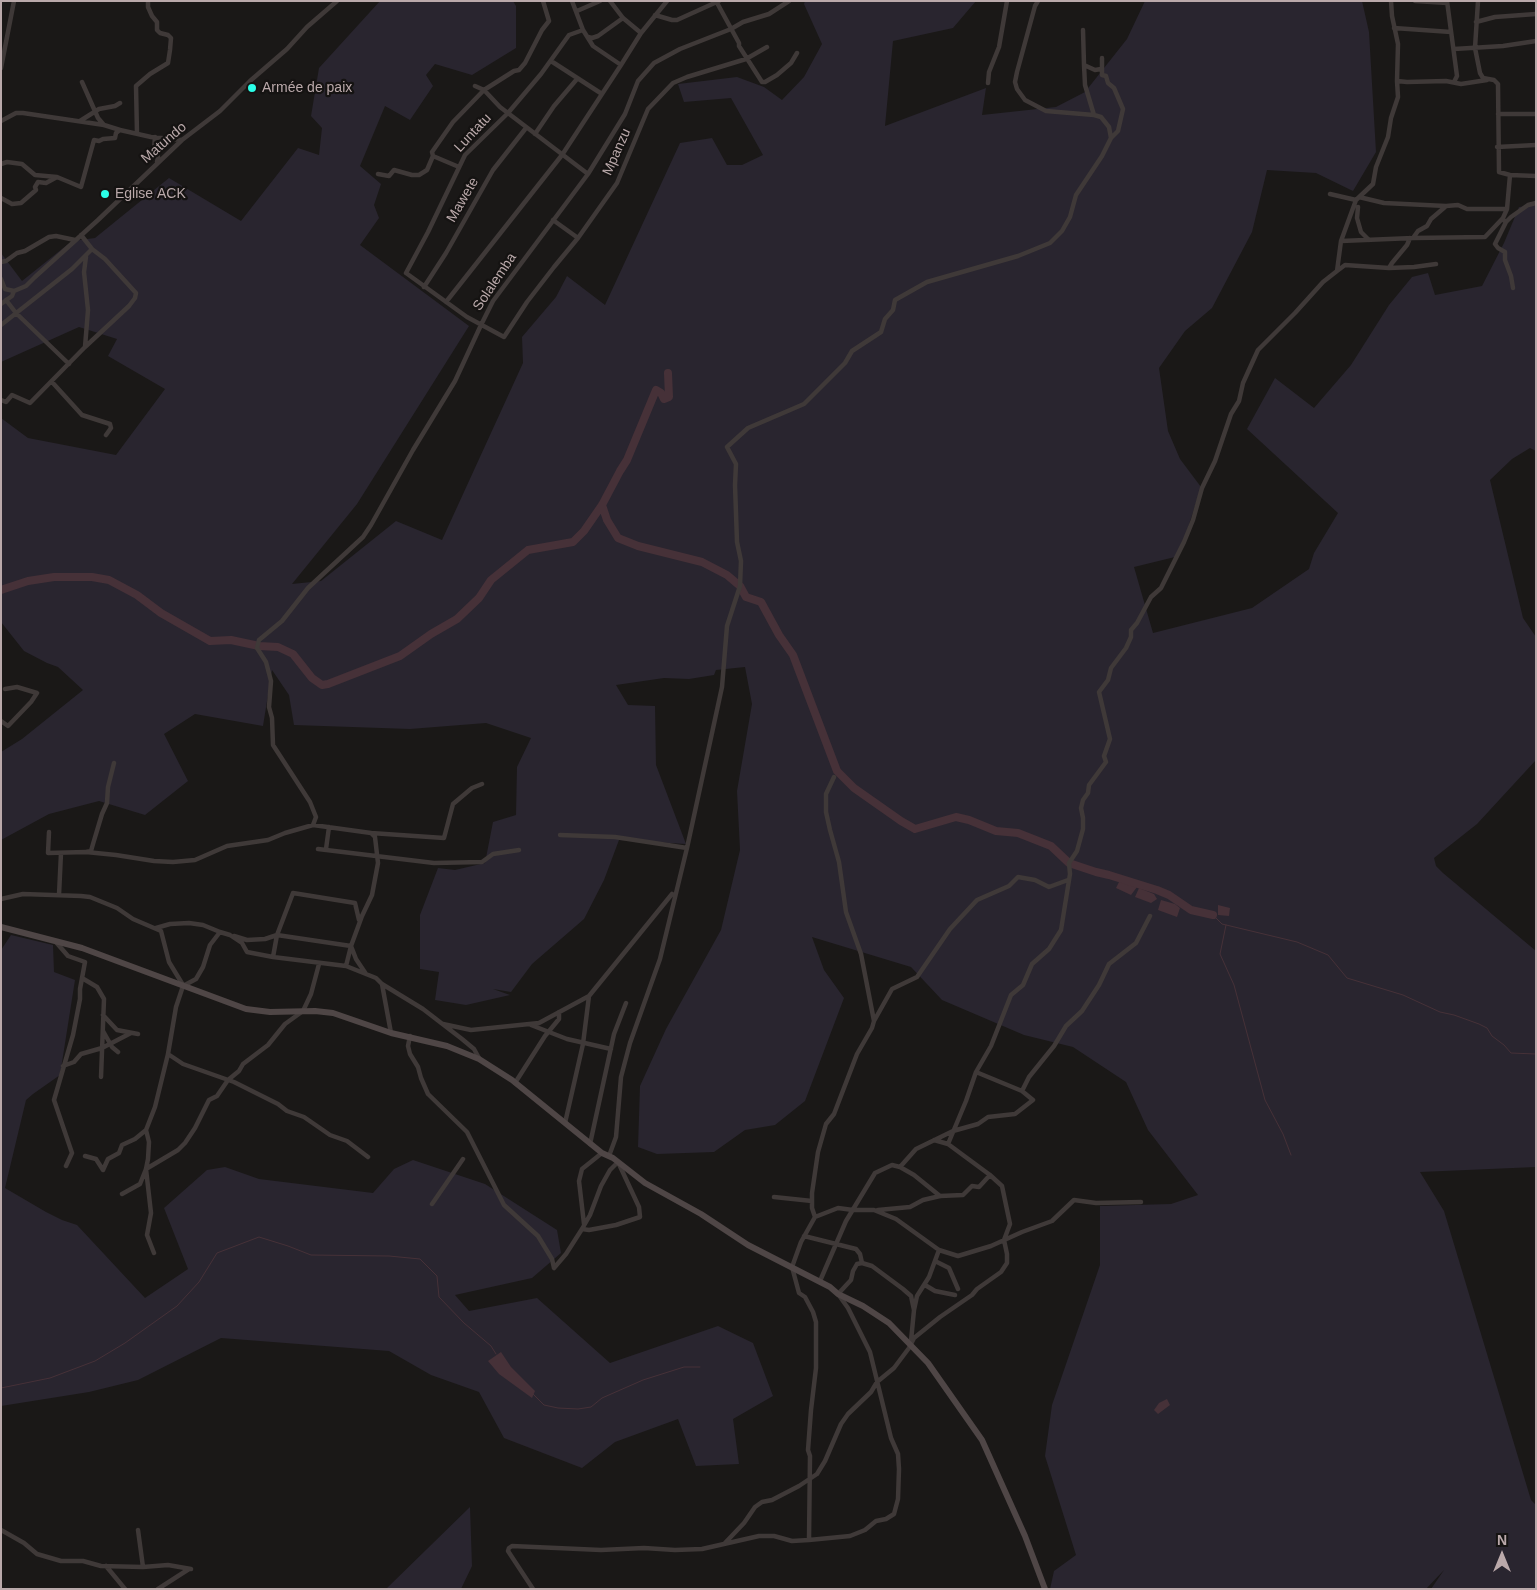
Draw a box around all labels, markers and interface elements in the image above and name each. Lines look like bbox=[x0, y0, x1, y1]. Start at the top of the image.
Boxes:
place label: Armée de paix bbox=[262, 80, 352, 96]
marker: Armée de paix bbox=[246, 82, 258, 94]
street label: Luntatu bbox=[451, 110, 495, 156]
street label: Matundo bbox=[138, 119, 190, 167]
street label: Mpanzu bbox=[599, 126, 635, 178]
street label: Mawete bbox=[443, 175, 483, 225]
place label: Eglise ACK bbox=[115, 186, 186, 202]
marker: Eglise ACK bbox=[99, 188, 111, 200]
street label: Solalemba bbox=[470, 250, 520, 314]
north arrow bbox=[1477, 1530, 1527, 1580]
text: N bbox=[1497, 1532, 1507, 1548]

